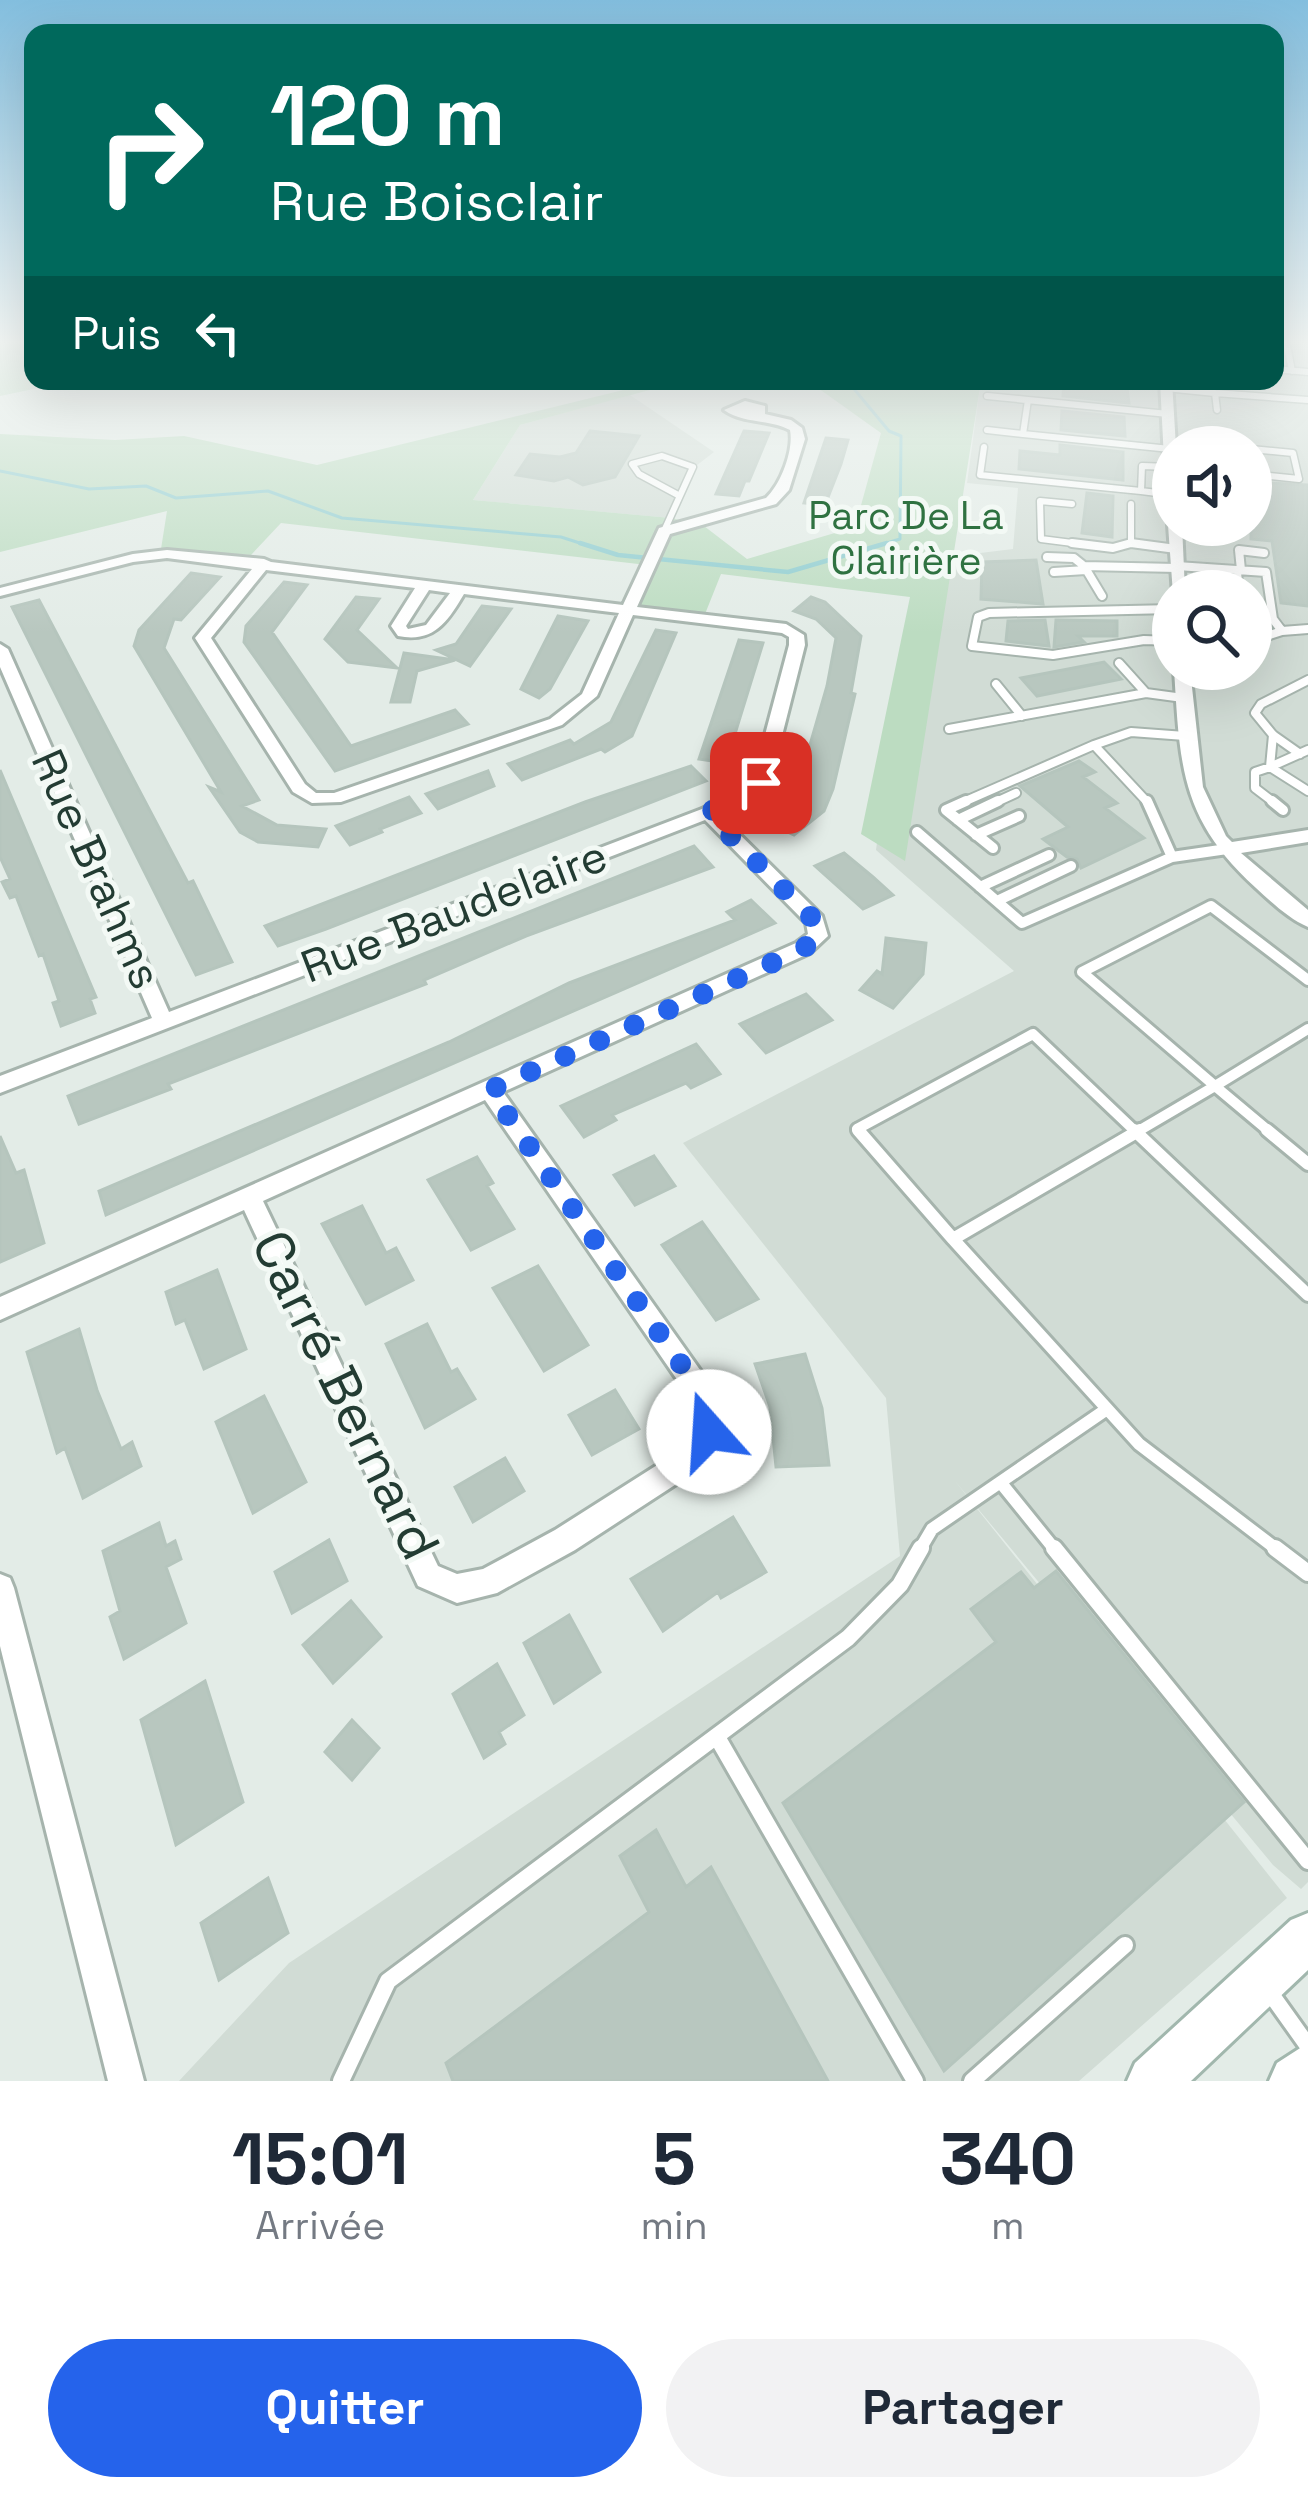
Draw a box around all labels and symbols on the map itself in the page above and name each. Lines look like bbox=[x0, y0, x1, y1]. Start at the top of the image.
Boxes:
park label: Parc De La Clairière bbox=[808, 491, 1004, 585]
pin bbox=[710, 732, 812, 834]
street label: Rue Brahms bbox=[19, 740, 175, 998]
street label: Rue Baudelaire bbox=[293, 827, 615, 995]
street label: Carré Bernard bbox=[237, 1219, 455, 1571]
position arrow bbox=[646, 1369, 772, 1495]

